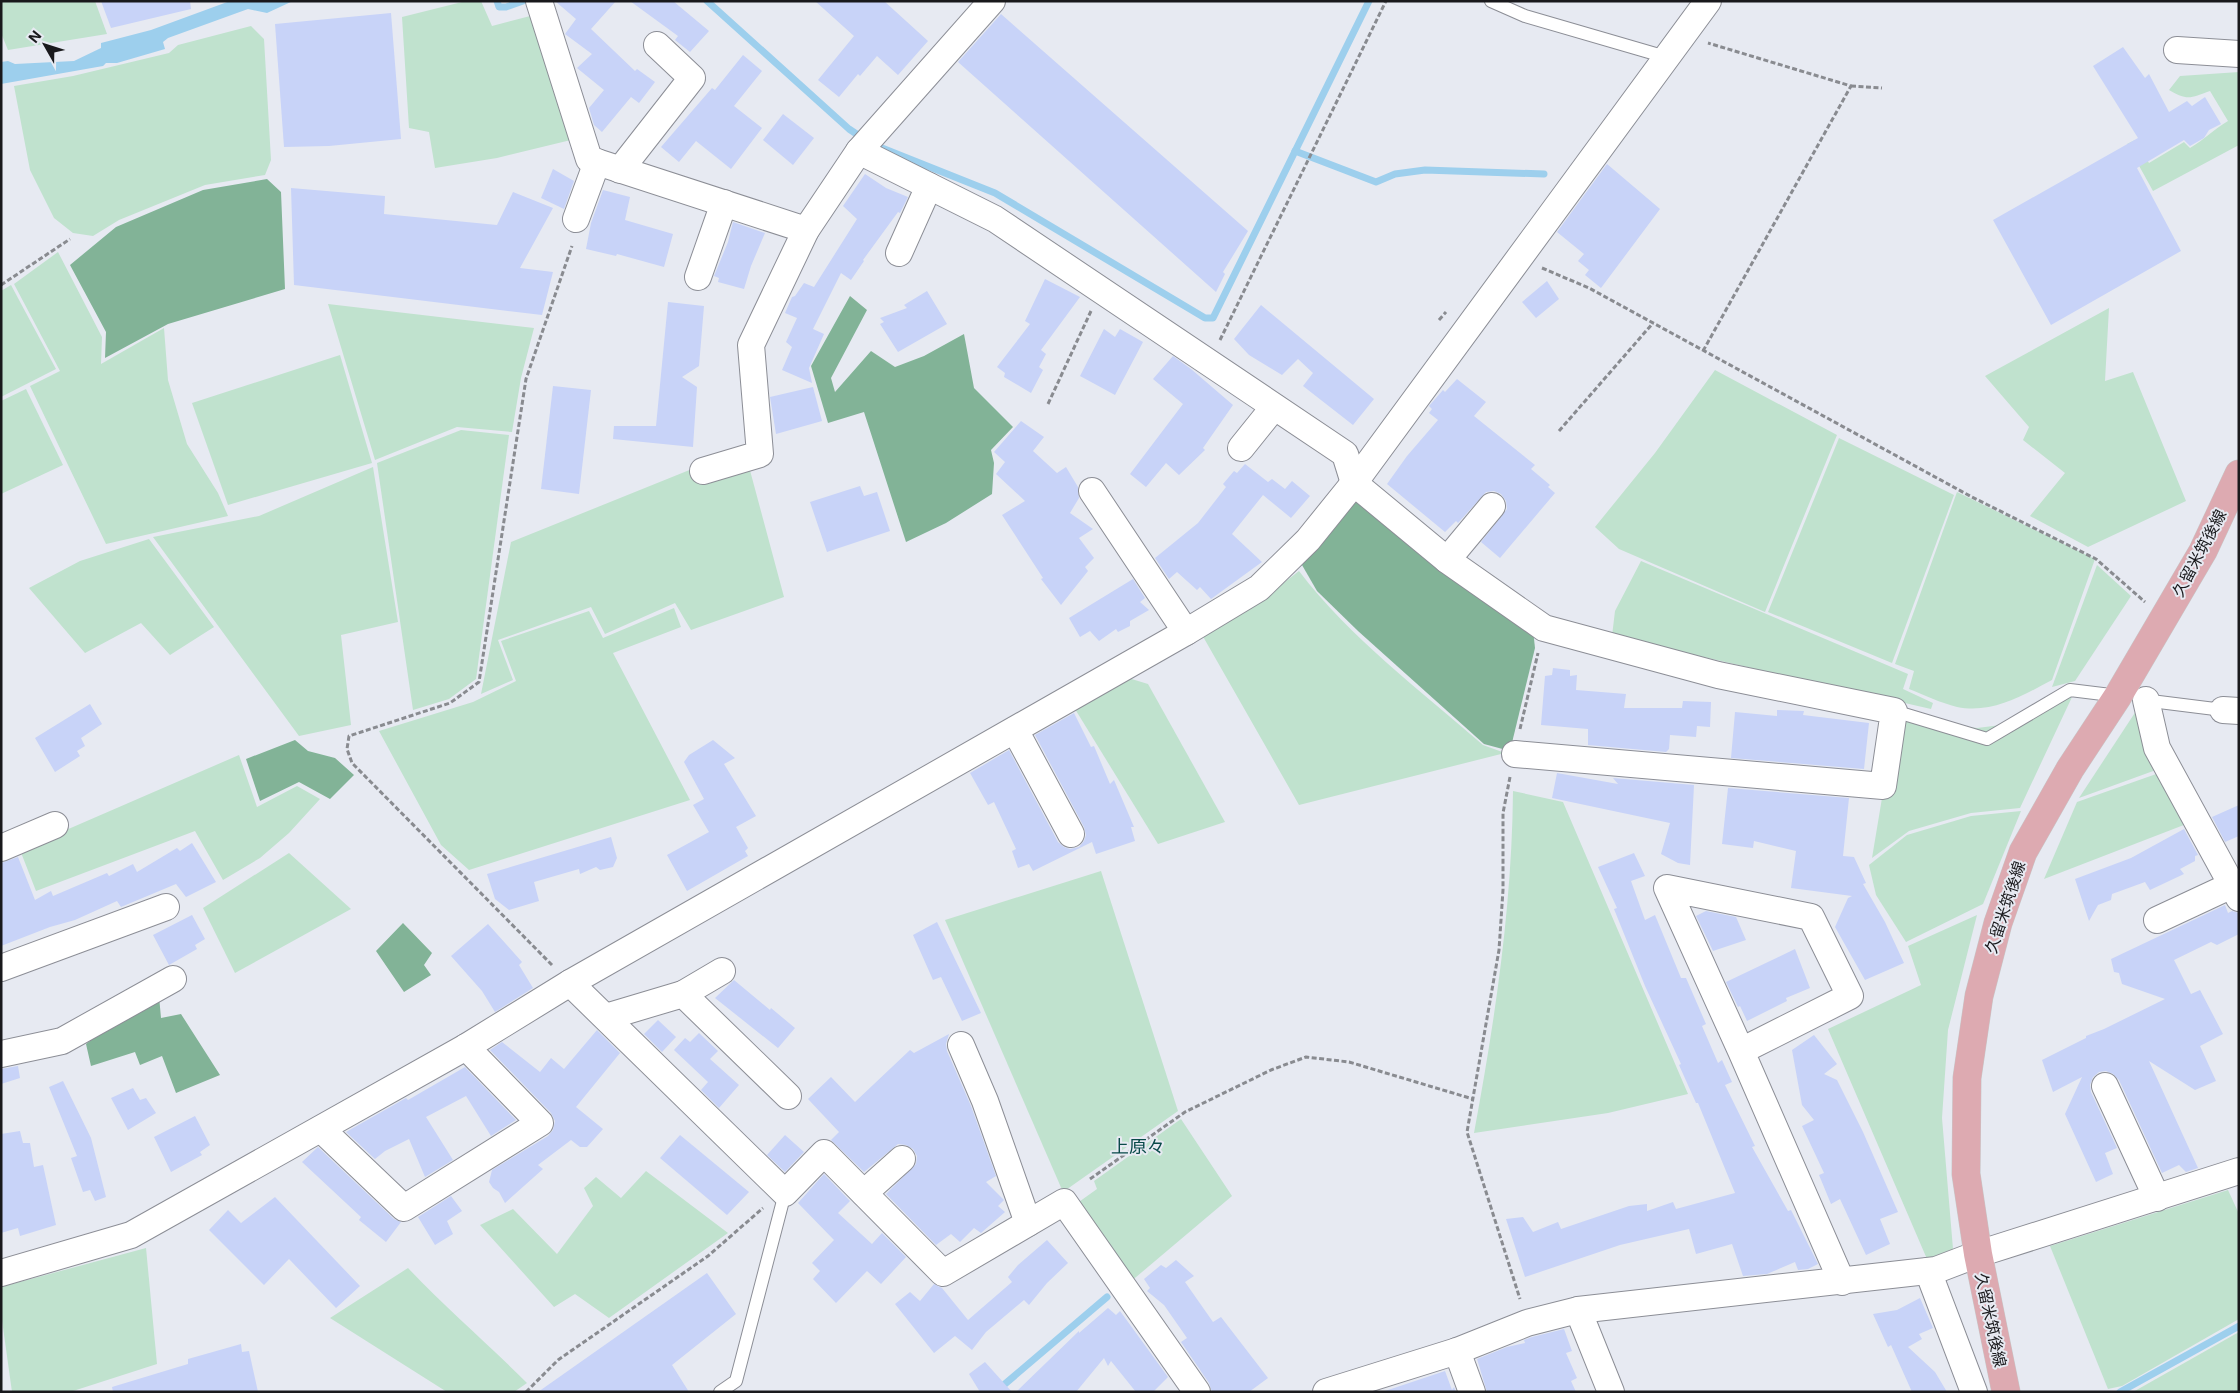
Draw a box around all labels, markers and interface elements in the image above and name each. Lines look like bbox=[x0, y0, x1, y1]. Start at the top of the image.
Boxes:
north arrow bbox=[20, 20, 70, 70]
text: N bbox=[25, 27, 44, 46]
street label: 久留米筑後線 bbox=[2168, 506, 2230, 600]
street label: 久留米筑後線 bbox=[1981, 858, 2029, 956]
district label: 上原々 bbox=[1111, 1136, 1165, 1157]
street label: 久留米筑後線 bbox=[1971, 1271, 2011, 1369]

